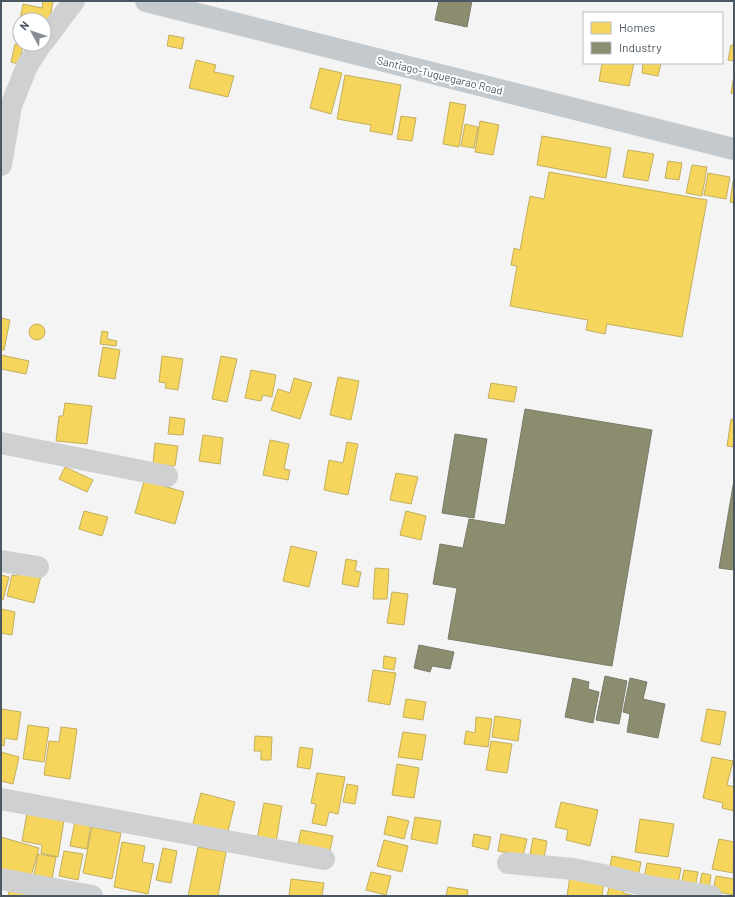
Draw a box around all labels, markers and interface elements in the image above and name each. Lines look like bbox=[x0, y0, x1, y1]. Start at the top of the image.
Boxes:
north arrow bbox=[12, 12, 52, 52]
legend bbox=[583, 12, 723, 64]
text: N bbox=[17, 18, 31, 32]
text: Homes bbox=[619, 20, 656, 34]
text: Industry bbox=[619, 40, 662, 54]
street label: Santiago-Tuguegarao Road bbox=[376, 53, 504, 97]

